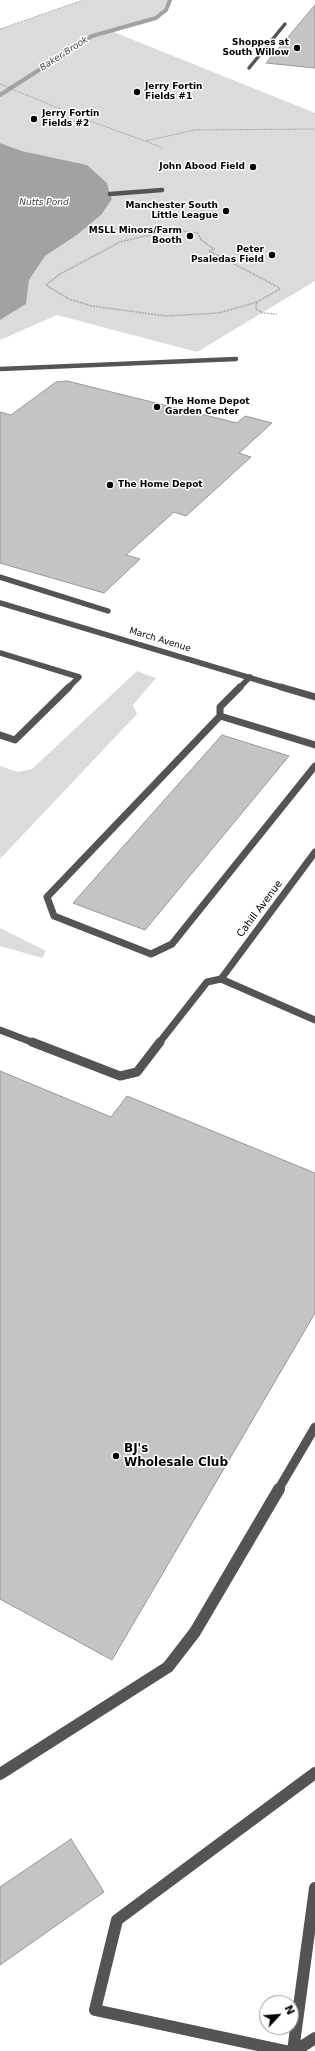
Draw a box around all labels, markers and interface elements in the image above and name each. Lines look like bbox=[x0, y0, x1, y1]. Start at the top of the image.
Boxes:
water label: Baker Brook bbox=[38, 34, 90, 74]
place label: Shoppes at South Willow bbox=[222, 38, 289, 59]
marker: Shoppes at South Willow bbox=[292, 43, 302, 53]
place label: Jerry Fortin Fields #1 bbox=[145, 82, 203, 103]
marker: Jerry Fortin Fields #1 bbox=[132, 87, 142, 97]
place label: Jerry Fortin Fields #2 bbox=[42, 109, 100, 130]
marker: Jerry Fortin Fields #2 bbox=[29, 114, 39, 124]
place label: John Abood Field bbox=[159, 162, 245, 172]
marker: John Abood Field bbox=[248, 162, 258, 172]
water label: Nutts Pond bbox=[19, 198, 69, 208]
place label: Manchester South Little League bbox=[126, 201, 218, 222]
marker: Manchester South Little League bbox=[221, 206, 231, 216]
place label: MSLL Minors/Farm Booth bbox=[89, 226, 182, 247]
marker: MSLL Minors/Farm Booth bbox=[185, 231, 195, 241]
place label: Peter Psaledas Field bbox=[191, 245, 264, 266]
marker: Peter Psaledas Field bbox=[267, 250, 277, 260]
place label: The Home Depot Garden Center bbox=[165, 397, 250, 418]
marker: The Home Depot Garden Center bbox=[152, 402, 162, 412]
marker: The Home Depot bbox=[105, 480, 115, 490]
place label: The Home Depot bbox=[118, 480, 203, 490]
street label: March Avenue bbox=[128, 626, 192, 654]
street label: Cahill Avenue bbox=[235, 878, 285, 940]
place label: BJ's Wholesale Club bbox=[124, 1442, 228, 1470]
marker: BJ's Wholesale Club bbox=[111, 1451, 121, 1461]
north arrow bbox=[259, 1995, 299, 2035]
text: N bbox=[281, 2003, 297, 2017]

